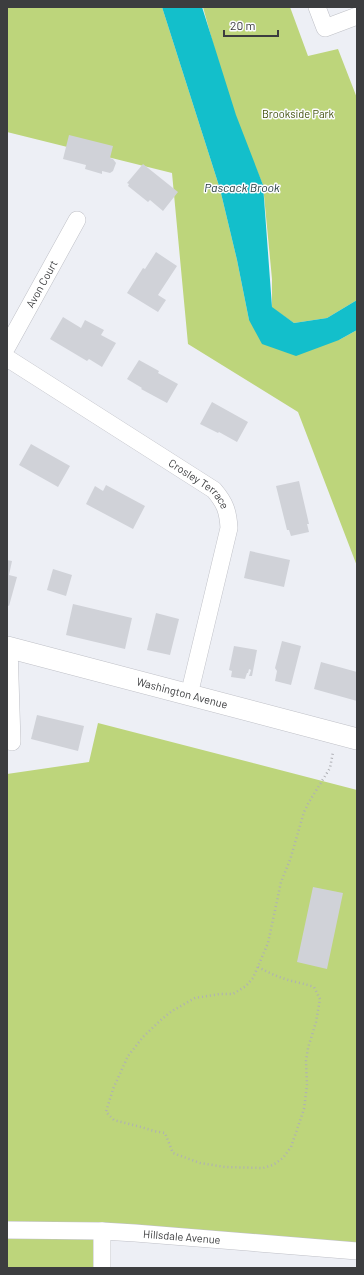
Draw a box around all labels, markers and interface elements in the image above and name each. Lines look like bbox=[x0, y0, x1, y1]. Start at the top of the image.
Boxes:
scale bar bbox=[224, 12, 278, 38]
text: 20 m bbox=[230, 18, 256, 32]
park label: Brookside Park bbox=[262, 107, 335, 120]
water label: Pascack Brook bbox=[204, 180, 280, 194]
street label: Avon Court bbox=[23, 258, 60, 310]
street label: Crosley Terrace bbox=[166, 456, 232, 511]
street label: Washington Avenue bbox=[135, 674, 229, 711]
street label: Hillsdale Avenue bbox=[143, 1227, 221, 1246]

